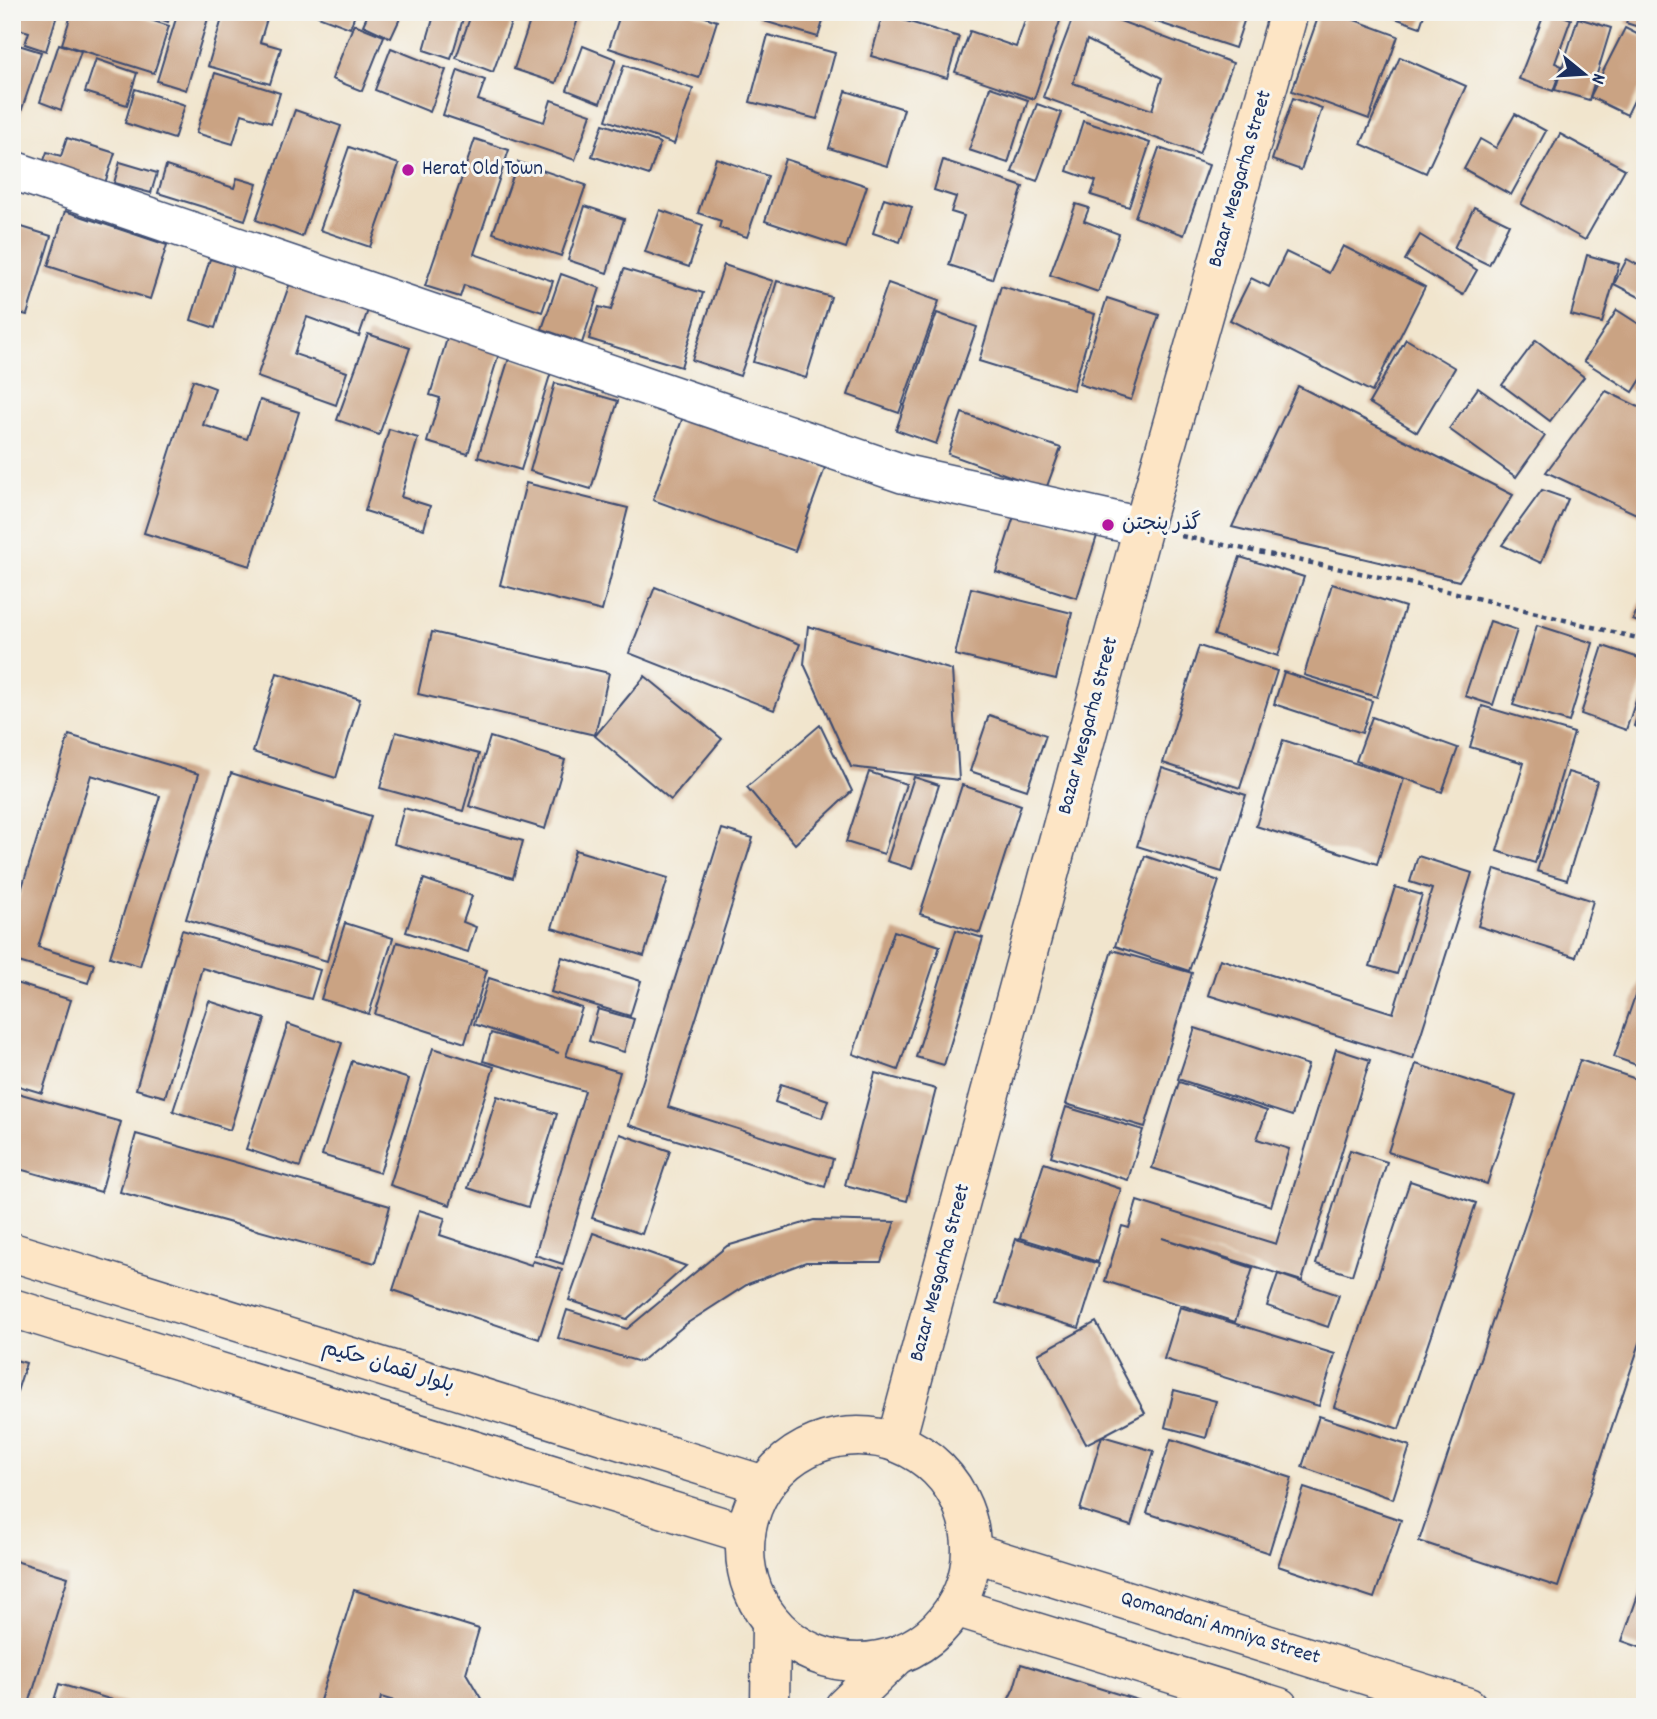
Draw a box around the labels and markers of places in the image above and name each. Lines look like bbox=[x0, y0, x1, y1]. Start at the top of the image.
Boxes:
place label: Herat Old Town bbox=[422, 155, 543, 185]
marker: Herat Old Town bbox=[400, 162, 416, 178]
place label: گذر پنجتن bbox=[1122, 510, 1201, 540]
marker: گذر پنجتن bbox=[1100, 517, 1116, 533]

